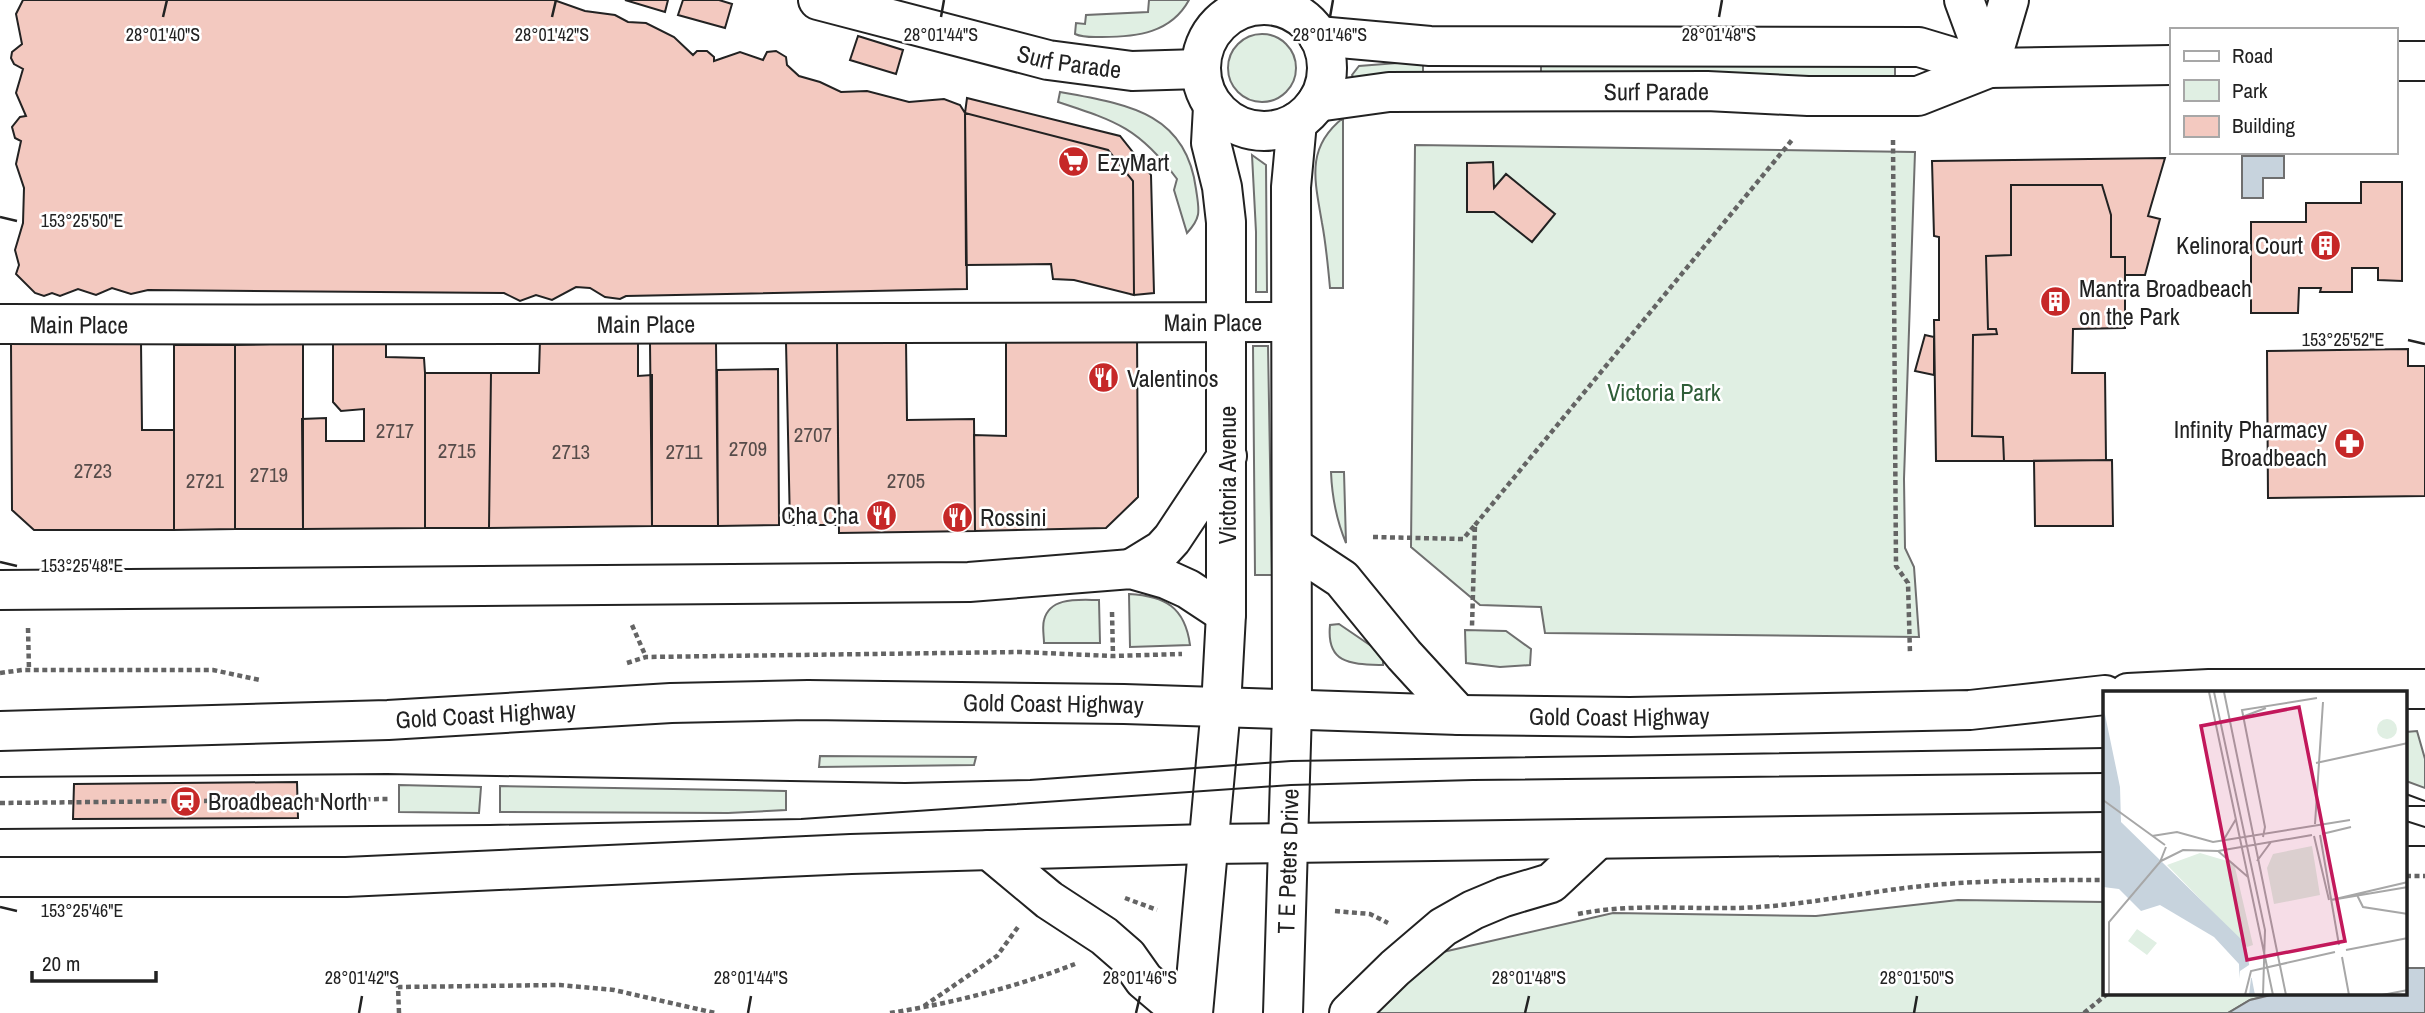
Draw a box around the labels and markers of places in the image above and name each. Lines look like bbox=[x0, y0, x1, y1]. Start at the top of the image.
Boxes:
supermarket icon: EzyMart bbox=[1057, 145, 1091, 179]
place label: EzyMart bbox=[1097, 146, 1170, 178]
building icon: Kelinora Court bbox=[2309, 228, 2343, 262]
place label: Kelinora Court bbox=[2176, 229, 2304, 261]
place label: Mantra Broadbeach on the Park bbox=[2079, 272, 2252, 332]
building icon: Mantra Broadbeach on the Park bbox=[2039, 285, 2073, 319]
restaurant icon: Valentinos bbox=[1087, 361, 1121, 395]
place label: Valentinos bbox=[1127, 362, 1219, 394]
place label: Infinity Pharmacy Broadbeach bbox=[2174, 413, 2327, 473]
pharmacy icon: Infinity Pharmacy Broadbeach bbox=[2333, 426, 2367, 460]
restaurant icon: Cha Cha bbox=[865, 498, 899, 532]
place label: Cha Cha bbox=[781, 499, 859, 531]
restaurant icon: Rossini bbox=[940, 500, 974, 534]
place label: Rossini bbox=[980, 501, 1047, 533]
station icon: Broadbeach North bbox=[168, 784, 202, 818]
place label: Broadbeach North bbox=[208, 785, 368, 817]

